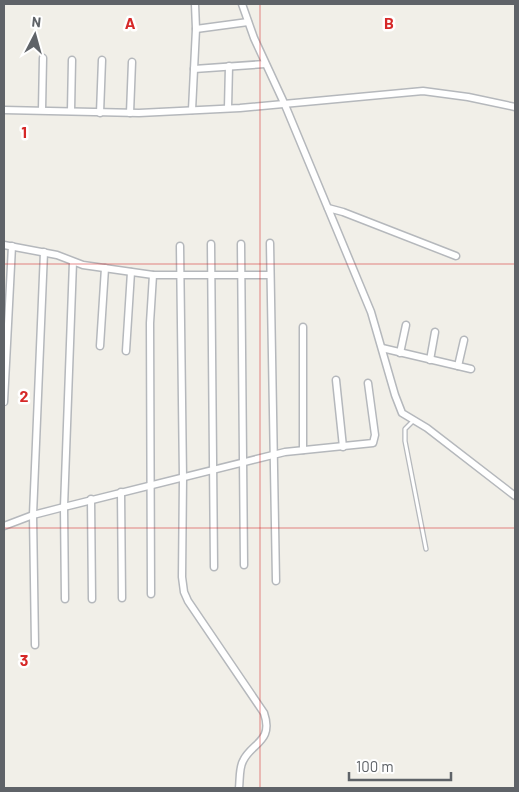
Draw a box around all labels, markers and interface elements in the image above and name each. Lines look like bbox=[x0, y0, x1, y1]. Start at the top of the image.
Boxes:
north arrow bbox=[10, 10, 60, 60]
text: N bbox=[31, 13, 42, 31]
text: A bbox=[125, 13, 136, 32]
text: B bbox=[384, 13, 394, 32]
text: 1 bbox=[21, 122, 27, 141]
text: 2 bbox=[20, 386, 29, 405]
text: 3 bbox=[20, 650, 28, 669]
scale bar bbox=[349, 750, 452, 782]
text: 100 m bbox=[356, 757, 394, 775]

